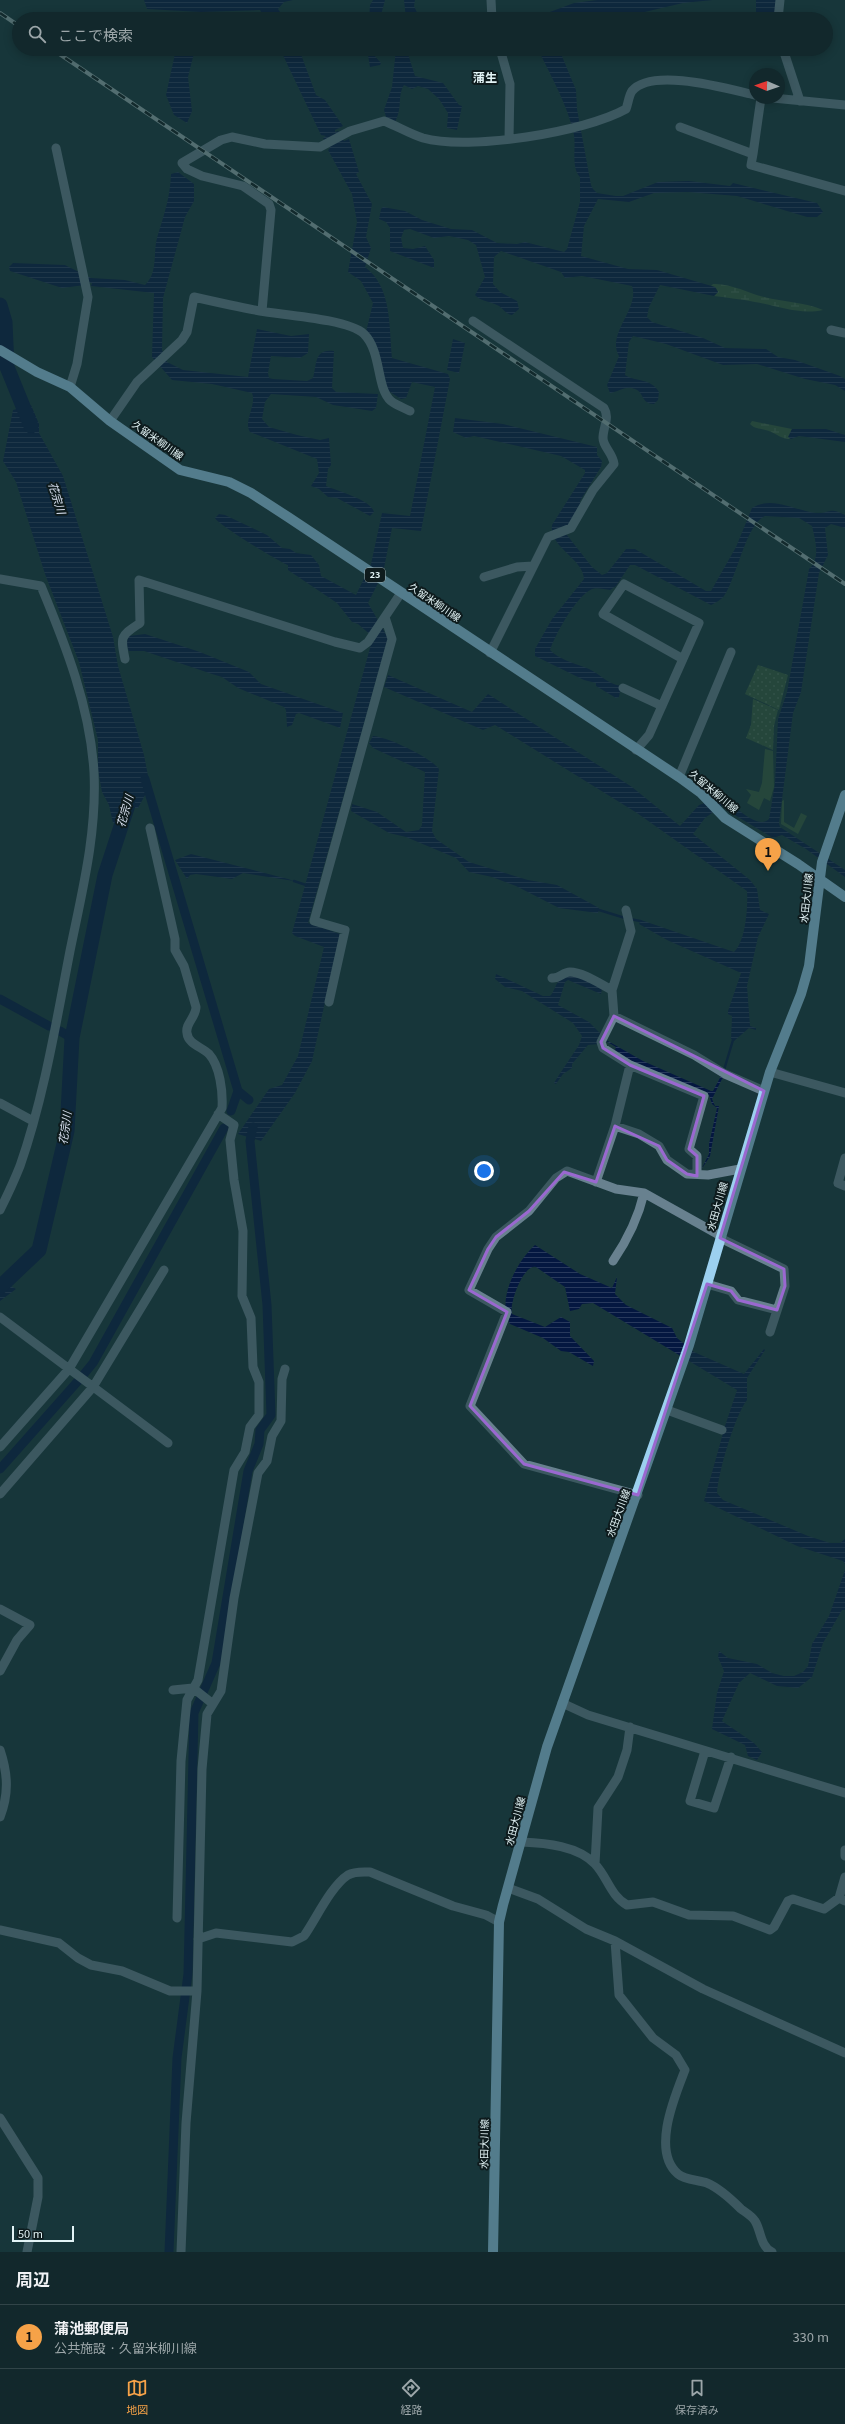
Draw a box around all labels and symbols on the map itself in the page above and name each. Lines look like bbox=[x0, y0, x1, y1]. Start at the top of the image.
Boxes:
district label: 蒲生 bbox=[473, 68, 497, 85]
north arrow bbox=[749, 68, 785, 104]
street label: 久留米柳川線 bbox=[129, 416, 187, 463]
water label: 花宗川 bbox=[45, 480, 71, 517]
road number: 23 bbox=[365, 568, 385, 582]
street label: 久留米柳川線 bbox=[406, 579, 464, 625]
street label: 久留米柳川線 bbox=[687, 766, 742, 816]
water label: 花宗川 bbox=[112, 792, 137, 829]
pin: 1 bbox=[755, 838, 781, 871]
street label: 水田大川線 bbox=[795, 872, 816, 924]
water label: 花宗川 bbox=[54, 1109, 74, 1145]
your location bbox=[474, 1161, 494, 1181]
street label: 水田大川線 bbox=[702, 1180, 731, 1232]
street label: 水田大川線 bbox=[602, 1487, 633, 1539]
street label: 水田大川線 bbox=[501, 1795, 528, 1847]
street label: 水田大川線 bbox=[476, 2119, 491, 2169]
scale bar bbox=[12, 2224, 74, 2243]

